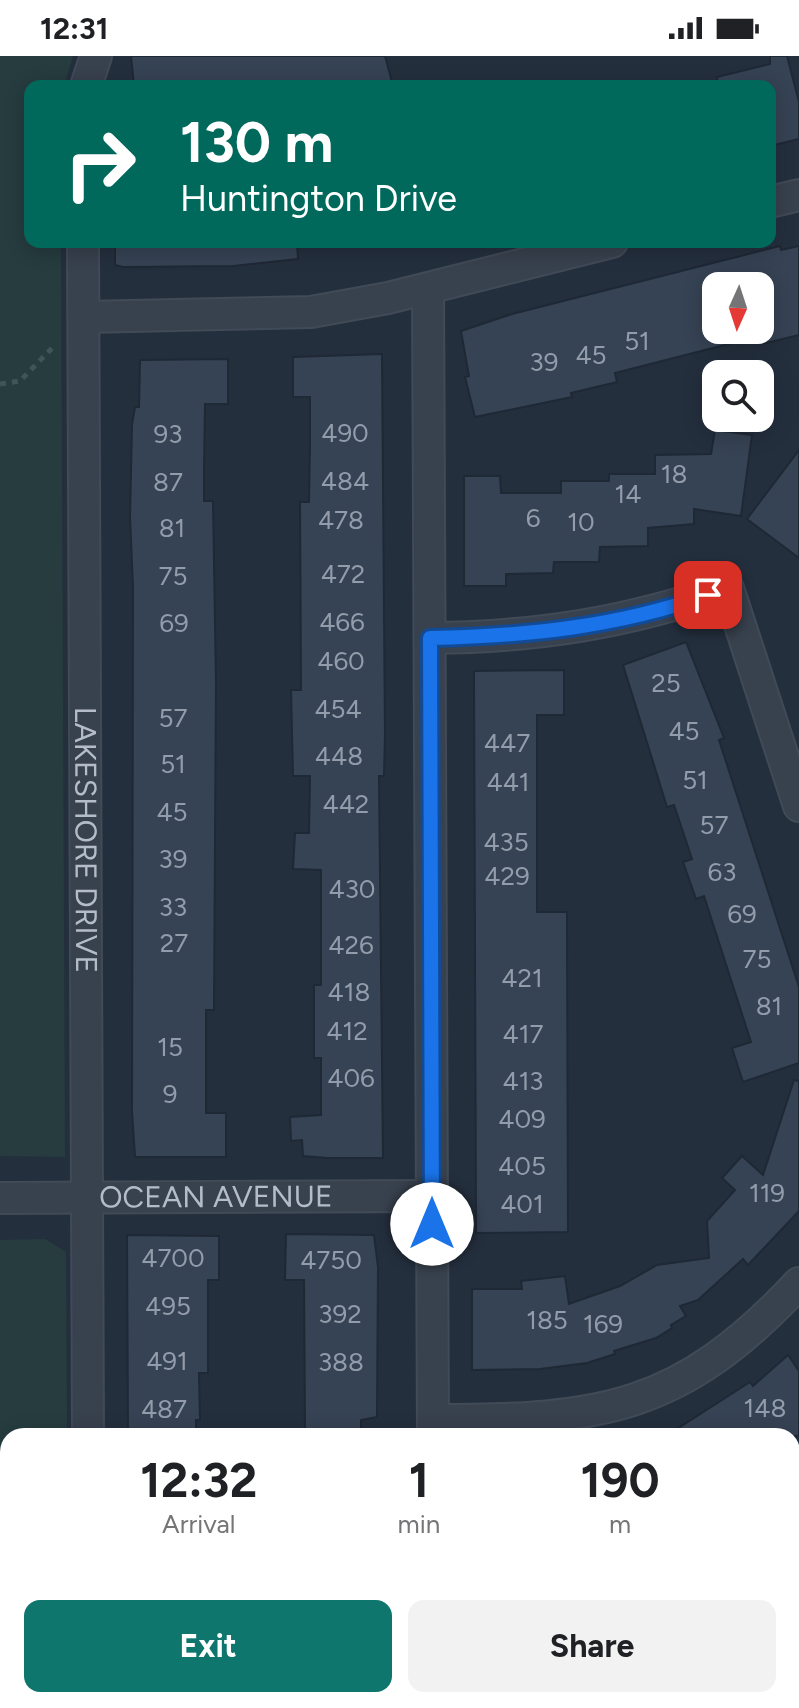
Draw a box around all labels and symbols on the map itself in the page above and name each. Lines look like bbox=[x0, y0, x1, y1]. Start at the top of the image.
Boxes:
north arrow bbox=[702, 272, 774, 344]
house number: 51 bbox=[624, 325, 650, 357]
house number: 45 bbox=[575, 339, 607, 371]
house number: 39 bbox=[530, 346, 558, 378]
house number: 490 bbox=[321, 417, 369, 449]
house number: 93 bbox=[154, 418, 182, 450]
house number: 18 bbox=[661, 458, 687, 490]
house number: 484 bbox=[321, 465, 369, 497]
house number: 87 bbox=[153, 466, 183, 498]
house number: 14 bbox=[615, 478, 641, 510]
house number: 6 bbox=[526, 502, 540, 534]
house number: 478 bbox=[318, 504, 364, 536]
house number: 10 bbox=[567, 506, 595, 538]
house number: 81 bbox=[159, 512, 185, 544]
house number: 472 bbox=[321, 558, 365, 590]
house number: 75 bbox=[159, 560, 187, 592]
pin bbox=[674, 561, 742, 629]
house number: 466 bbox=[319, 606, 365, 638]
house number: 69 bbox=[159, 607, 189, 639]
house number: 460 bbox=[317, 645, 365, 677]
house number: 25 bbox=[651, 667, 681, 699]
house number: 454 bbox=[314, 693, 362, 725]
house number: 57 bbox=[159, 702, 187, 734]
street label: LAKESHORE DRIVE bbox=[67, 707, 105, 973]
house number: 45 bbox=[668, 715, 700, 747]
house number: 447 bbox=[484, 727, 530, 759]
house number: 448 bbox=[315, 740, 363, 772]
house number: 51 bbox=[160, 748, 186, 780]
house number: 51 bbox=[682, 764, 708, 796]
house number: 441 bbox=[486, 766, 530, 798]
house number: 442 bbox=[323, 788, 369, 820]
house number: 45 bbox=[156, 796, 188, 828]
house number: 57 bbox=[700, 809, 728, 841]
house number: 435 bbox=[483, 826, 529, 858]
house number: 39 bbox=[159, 843, 187, 875]
house number: 63 bbox=[708, 856, 736, 888]
house number: 429 bbox=[484, 860, 530, 892]
house number: 430 bbox=[329, 873, 375, 905]
house number: 33 bbox=[159, 891, 187, 923]
house number: 69 bbox=[727, 898, 757, 930]
house number: 27 bbox=[160, 927, 188, 959]
house number: 426 bbox=[328, 929, 374, 961]
house number: 75 bbox=[743, 943, 771, 975]
house number: 421 bbox=[501, 962, 543, 994]
house number: 418 bbox=[328, 976, 370, 1008]
house number: 81 bbox=[756, 990, 782, 1022]
house number: 412 bbox=[326, 1015, 368, 1047]
house number: 417 bbox=[503, 1018, 543, 1050]
house number: 15 bbox=[157, 1031, 183, 1063]
house number: 406 bbox=[327, 1062, 375, 1094]
house number: 413 bbox=[502, 1065, 544, 1097]
house number: 9 bbox=[163, 1078, 177, 1110]
house number: 409 bbox=[498, 1103, 546, 1135]
house number: 405 bbox=[498, 1150, 546, 1182]
street label: OCEAN AVENUE bbox=[99, 1177, 333, 1216]
house number: 119 bbox=[749, 1177, 785, 1209]
position arrow bbox=[390, 1182, 474, 1266]
house number: 401 bbox=[500, 1188, 544, 1220]
house number: 4700 bbox=[141, 1242, 205, 1274]
house number: 4750 bbox=[300, 1244, 362, 1276]
house number: 495 bbox=[145, 1290, 191, 1322]
house number: 392 bbox=[318, 1298, 362, 1330]
house number: 185 bbox=[526, 1304, 568, 1336]
house number: 169 bbox=[583, 1308, 623, 1340]
house number: 491 bbox=[146, 1345, 188, 1377]
house number: 388 bbox=[318, 1346, 364, 1378]
house number: 148 bbox=[744, 1392, 786, 1424]
house number: 487 bbox=[141, 1393, 187, 1425]

